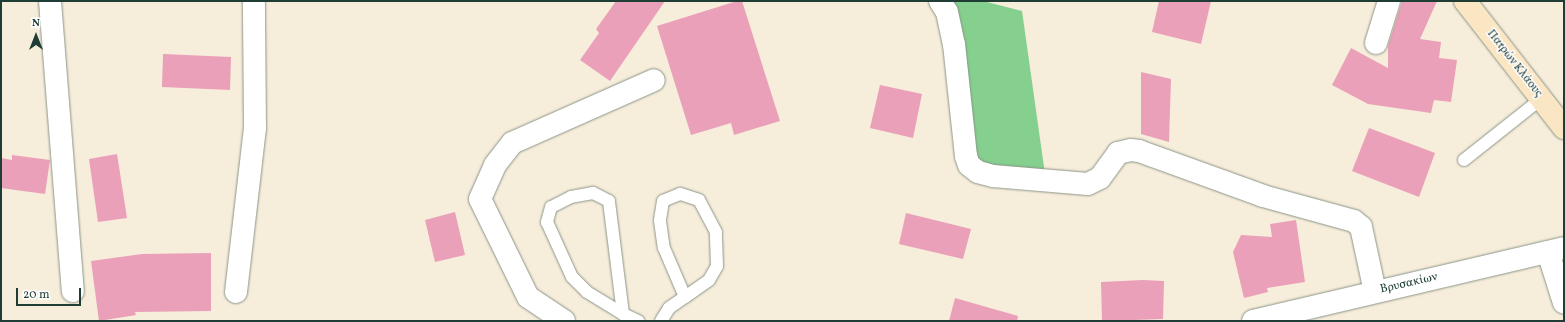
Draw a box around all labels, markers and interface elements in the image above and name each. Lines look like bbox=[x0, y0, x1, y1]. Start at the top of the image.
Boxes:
north arrow bbox=[16, 16, 56, 56]
text: N bbox=[32, 16, 40, 31]
street label: Πατρών Κλάους bbox=[1483, 27, 1545, 101]
street label: Βρυσακίων bbox=[1379, 270, 1439, 298]
scale bar bbox=[18, 280, 83, 306]
text: 20 m bbox=[23, 287, 50, 303]

